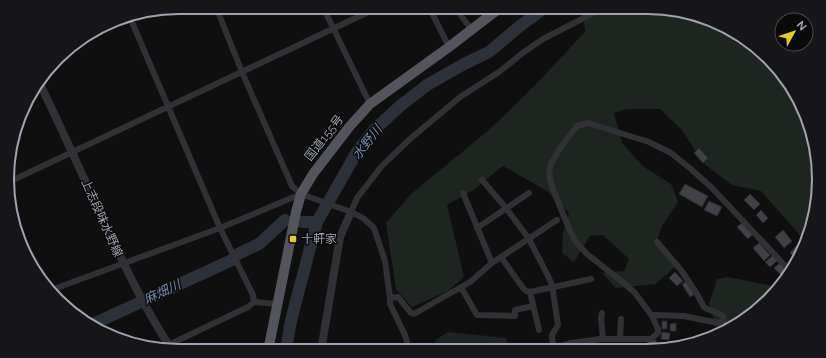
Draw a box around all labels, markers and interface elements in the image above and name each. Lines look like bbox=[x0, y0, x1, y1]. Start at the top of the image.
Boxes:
north arrow bbox=[774, 12, 814, 52]
text: N bbox=[794, 18, 809, 33]
street label: 国道155号 bbox=[302, 112, 346, 164]
water label: 水野川 bbox=[349, 120, 386, 162]
street label: 上志段味水野線 bbox=[79, 177, 125, 259]
place label: 十軒家 bbox=[301, 232, 337, 246]
marker: 十軒家 bbox=[288, 234, 298, 244]
water label: 麻畑川 bbox=[141, 276, 185, 307]

